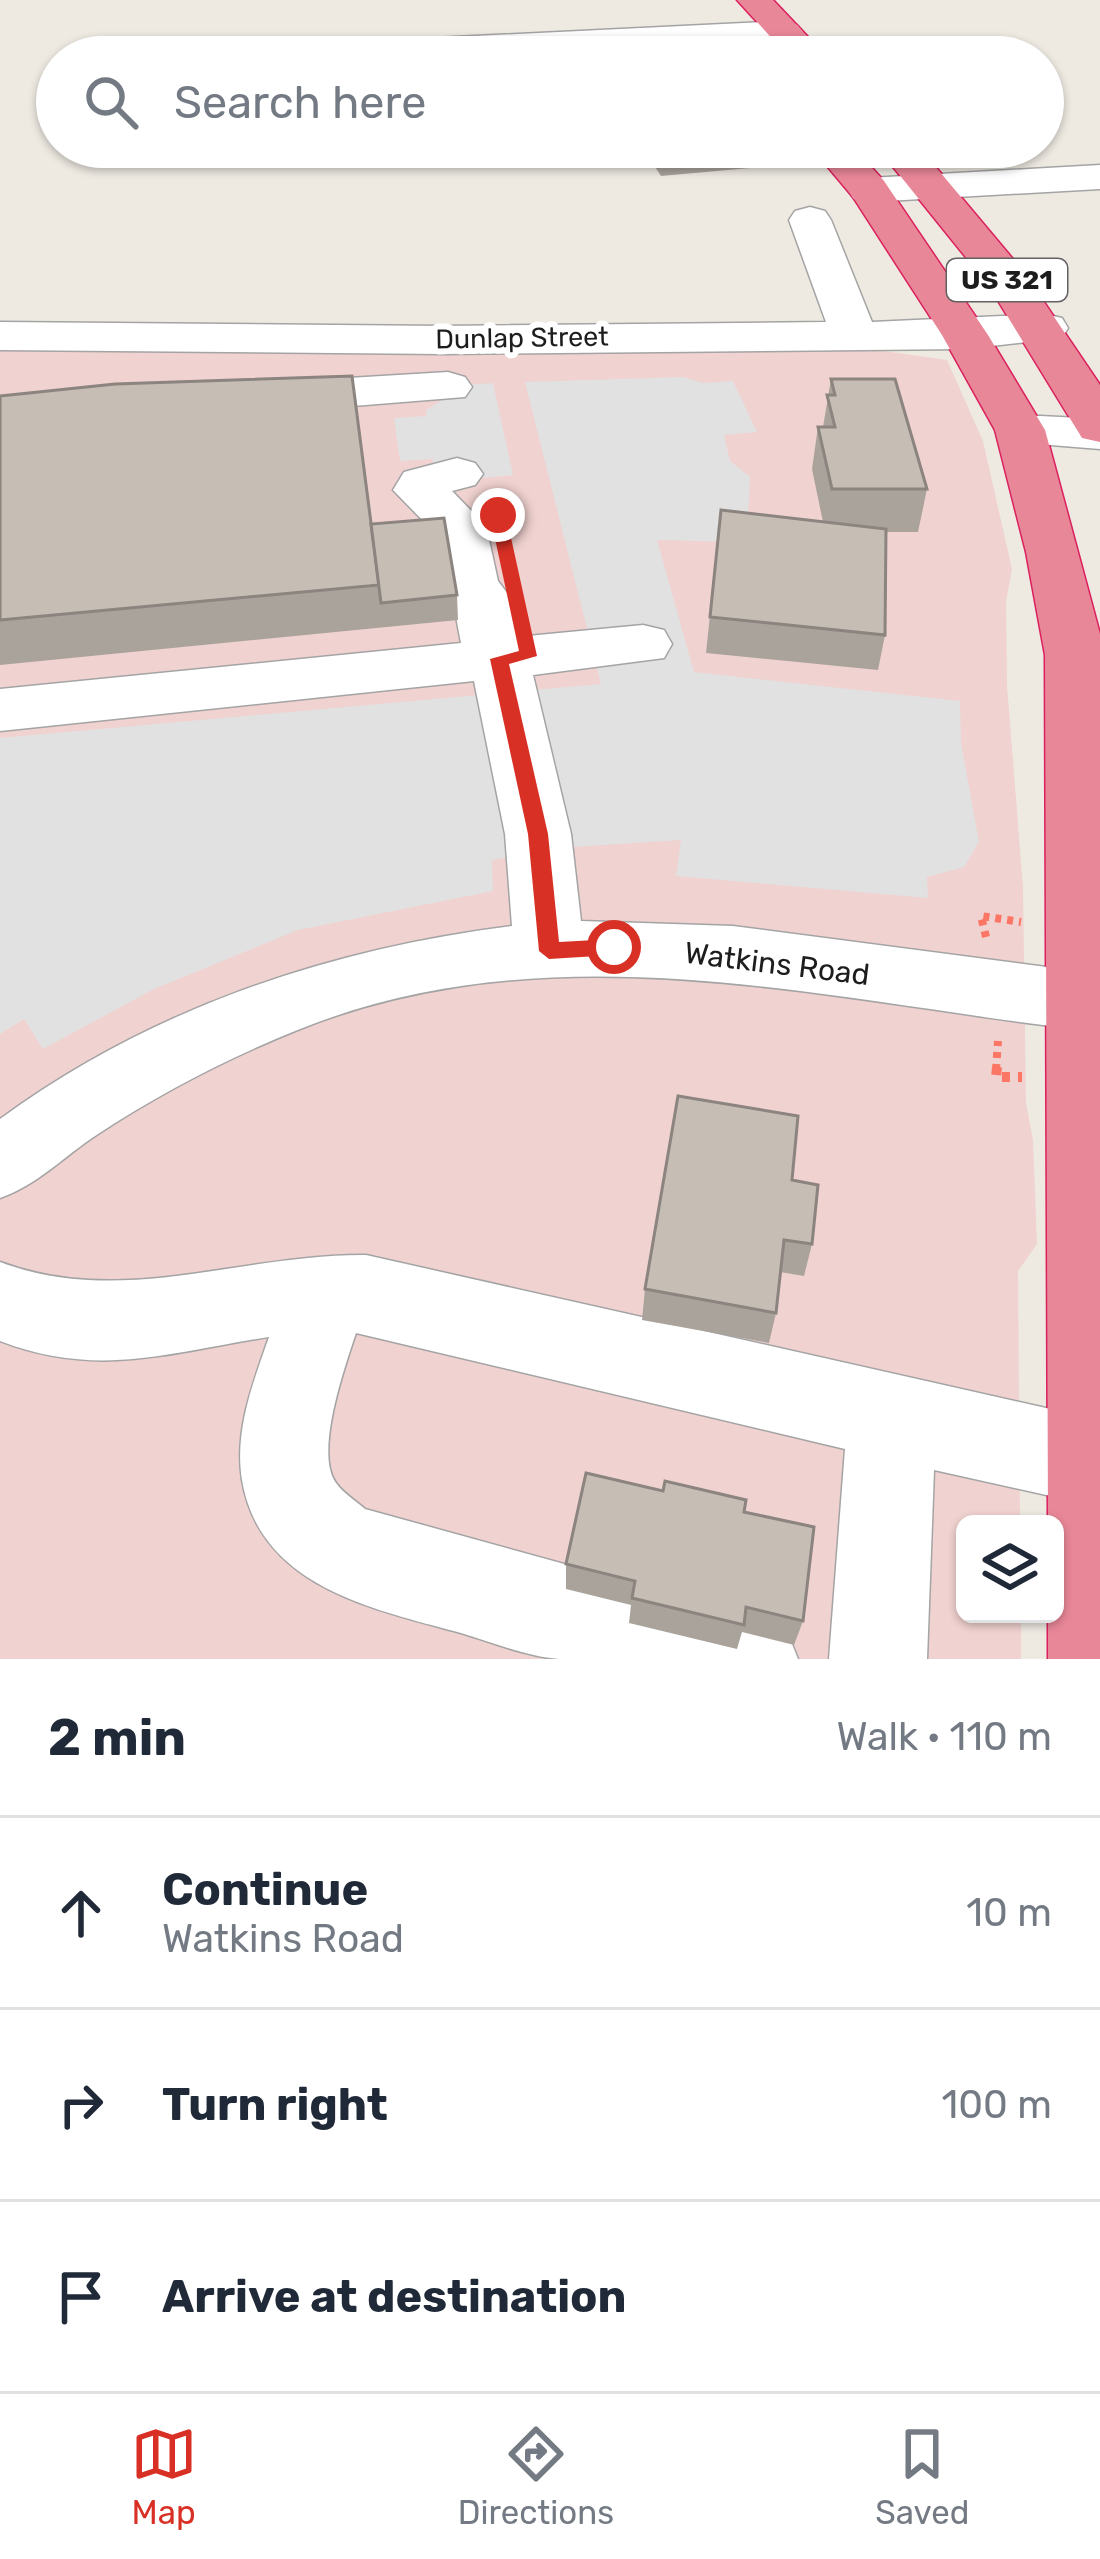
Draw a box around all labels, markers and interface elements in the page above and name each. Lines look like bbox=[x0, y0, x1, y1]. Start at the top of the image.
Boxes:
search box bbox=[36, 36, 1064, 168]
icon: search bbox=[78, 69, 144, 135]
text: Search here bbox=[174, 76, 426, 129]
road number: US 321 bbox=[947, 259, 1067, 301]
street label: Dunlap Street bbox=[435, 320, 609, 356]
route end bbox=[471, 488, 525, 542]
route start bbox=[587, 920, 641, 974]
street label: Watkins Road bbox=[682, 935, 872, 993]
map controls bbox=[956, 1515, 1064, 1623]
button: layers bbox=[956, 1515, 1064, 1623]
text: 2 min bbox=[48, 1707, 186, 1768]
text: Walk · 110 m bbox=[837, 1714, 1052, 1760]
text: Continue bbox=[162, 1863, 368, 1916]
icon: ahead bbox=[48, 1880, 114, 1946]
text: 10 m bbox=[966, 1890, 1052, 1936]
text: Watkins Road bbox=[162, 1916, 404, 1962]
icon: right bbox=[48, 2072, 114, 2138]
text: Turn right bbox=[162, 2078, 388, 2131]
text: 100 m bbox=[942, 2082, 1052, 2128]
icon: arrive bbox=[48, 2264, 114, 2330]
text: Arrive at destination bbox=[162, 2270, 627, 2323]
tab: Map bbox=[131, 2421, 197, 2532]
tab: Directions bbox=[458, 2421, 614, 2532]
tab: Saved bbox=[875, 2421, 969, 2532]

